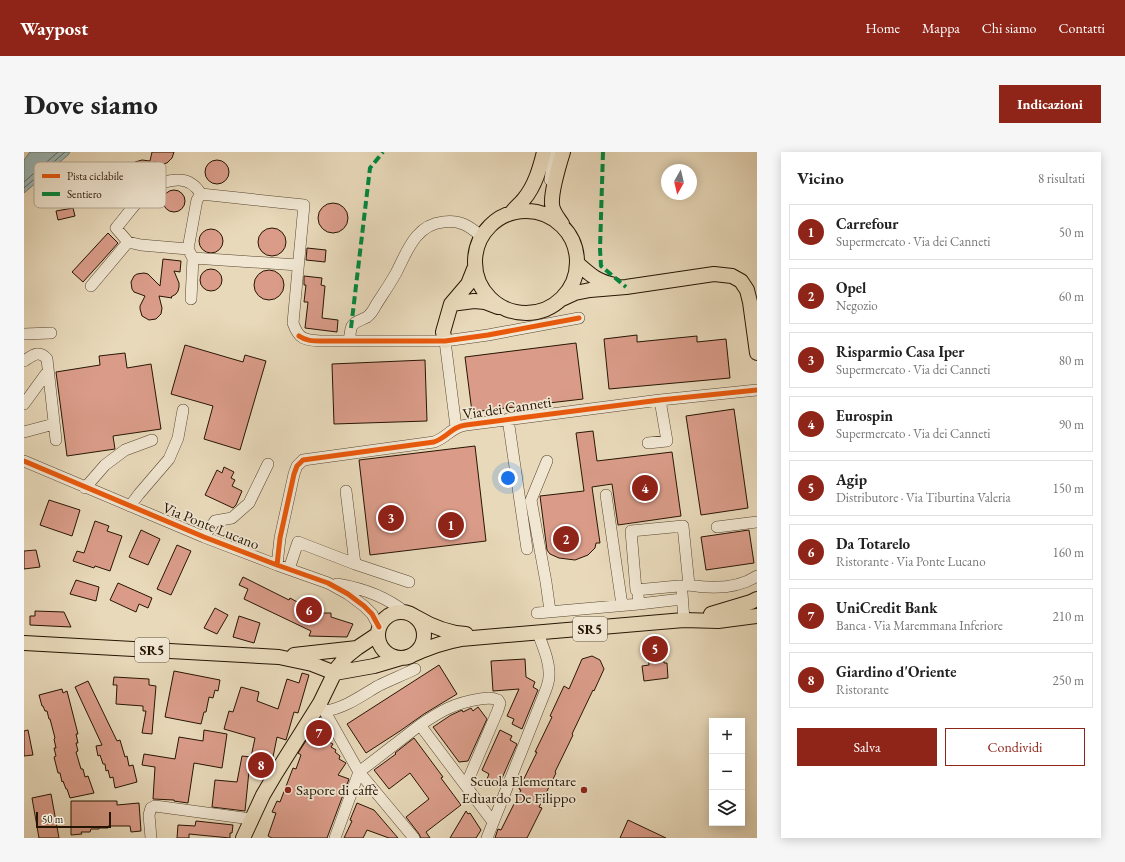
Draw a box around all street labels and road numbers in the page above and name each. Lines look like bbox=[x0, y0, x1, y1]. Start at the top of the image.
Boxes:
street label: Via dei Canneti bbox=[461, 392, 553, 423]
street label: Via Ponte Lucano bbox=[160, 497, 262, 554]
road number: SR5 bbox=[573, 617, 607, 641]
road number: SR5 bbox=[135, 638, 169, 662]

